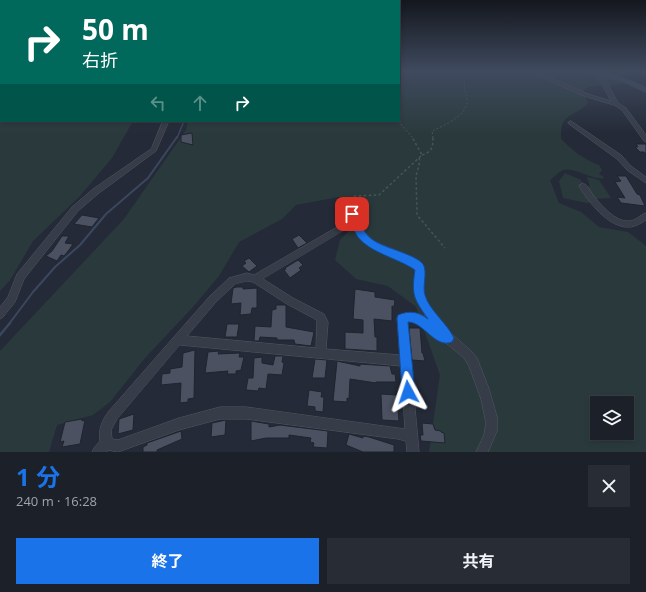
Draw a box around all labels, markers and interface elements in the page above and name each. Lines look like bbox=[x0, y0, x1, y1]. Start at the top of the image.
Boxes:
text: 50 m bbox=[82, 10, 149, 48]
icon: right bbox=[16, 16, 68, 68]
text: 右折 bbox=[82, 48, 118, 72]
icon: left bbox=[147, 92, 169, 114]
icon: ahead bbox=[189, 92, 211, 114]
icon: right bbox=[231, 92, 253, 114]
pin bbox=[335, 197, 369, 231]
icon: arrive bbox=[341, 203, 363, 225]
position arrow bbox=[387, 371, 429, 413]
map controls bbox=[590, 396, 634, 440]
button: layers bbox=[590, 396, 634, 440]
text: 1 分 bbox=[16, 460, 60, 493]
button: close bbox=[588, 465, 630, 507]
text: 240 m · 16:28 bbox=[16, 492, 97, 510]
button: 終了 bbox=[16, 538, 319, 584]
button: 共有 bbox=[327, 538, 630, 584]

